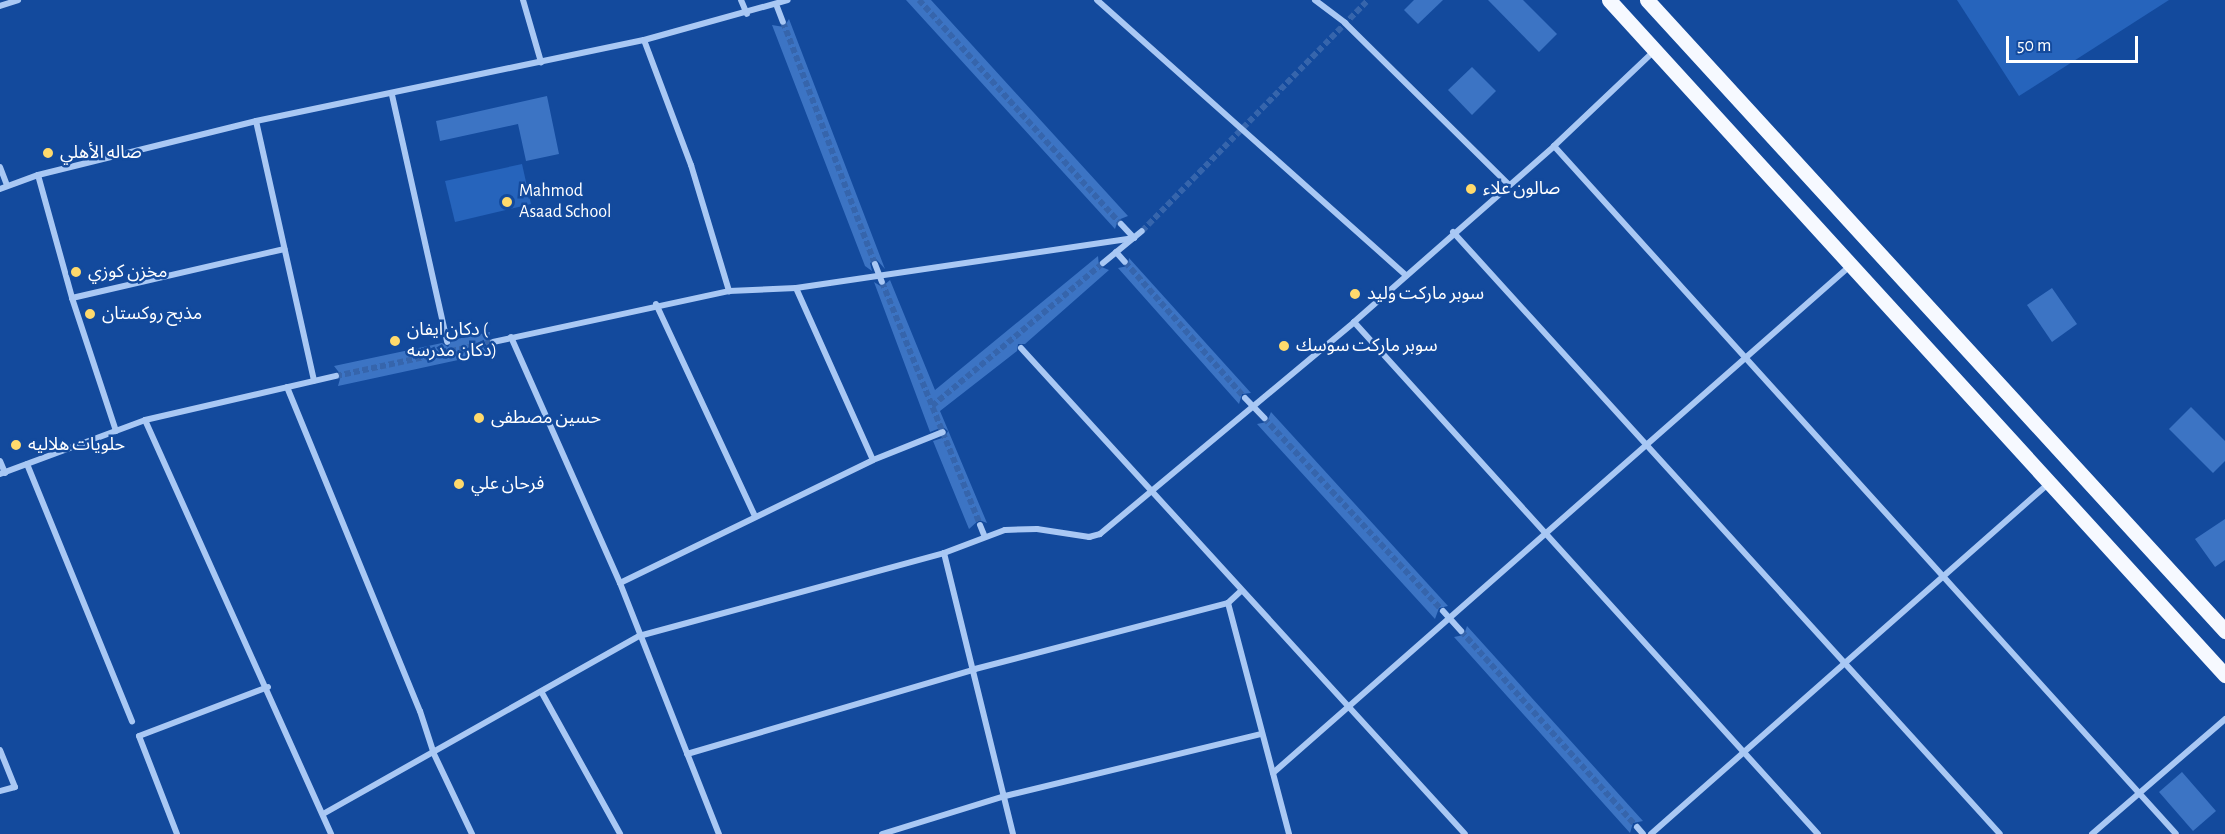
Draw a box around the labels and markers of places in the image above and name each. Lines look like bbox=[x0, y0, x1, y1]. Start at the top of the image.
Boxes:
place label: صاله الأهلي bbox=[60, 142, 142, 164]
marker: صاله الأهلي bbox=[41, 146, 55, 160]
place label: صالون علاء bbox=[1483, 178, 1560, 200]
place label: Mahmod Asaad School bbox=[519, 181, 612, 224]
marker: صالون علاء bbox=[1464, 182, 1478, 196]
marker: Mahmod Asaad School bbox=[500, 195, 514, 209]
place label: مخزن كوزي bbox=[88, 261, 168, 283]
marker: مخزن كوزي bbox=[69, 265, 83, 279]
place label: سوبر ماركت وليد bbox=[1367, 283, 1484, 305]
marker: سوبر ماركت وليد bbox=[1348, 287, 1362, 301]
place label: مذبح روكستان bbox=[102, 303, 202, 325]
marker: مذبح روكستان bbox=[83, 307, 97, 321]
place label: دكان ايفان ( دكان مدرسه) bbox=[407, 320, 497, 362]
marker: دكان ايفان ( دكان مدرسه) bbox=[388, 334, 402, 348]
place label: سوبر ماركت سوسك bbox=[1296, 335, 1437, 357]
marker: سوبر ماركت سوسك bbox=[1277, 339, 1291, 353]
place label: حسين مصطفى bbox=[491, 407, 601, 429]
marker: حسين مصطفى bbox=[472, 411, 486, 425]
place label: حلويات هلاليه bbox=[28, 434, 125, 456]
marker: حلويات هلاليه bbox=[9, 438, 23, 452]
place label: فرحان علي bbox=[471, 473, 544, 495]
marker: فرحان علي bbox=[452, 477, 466, 491]

